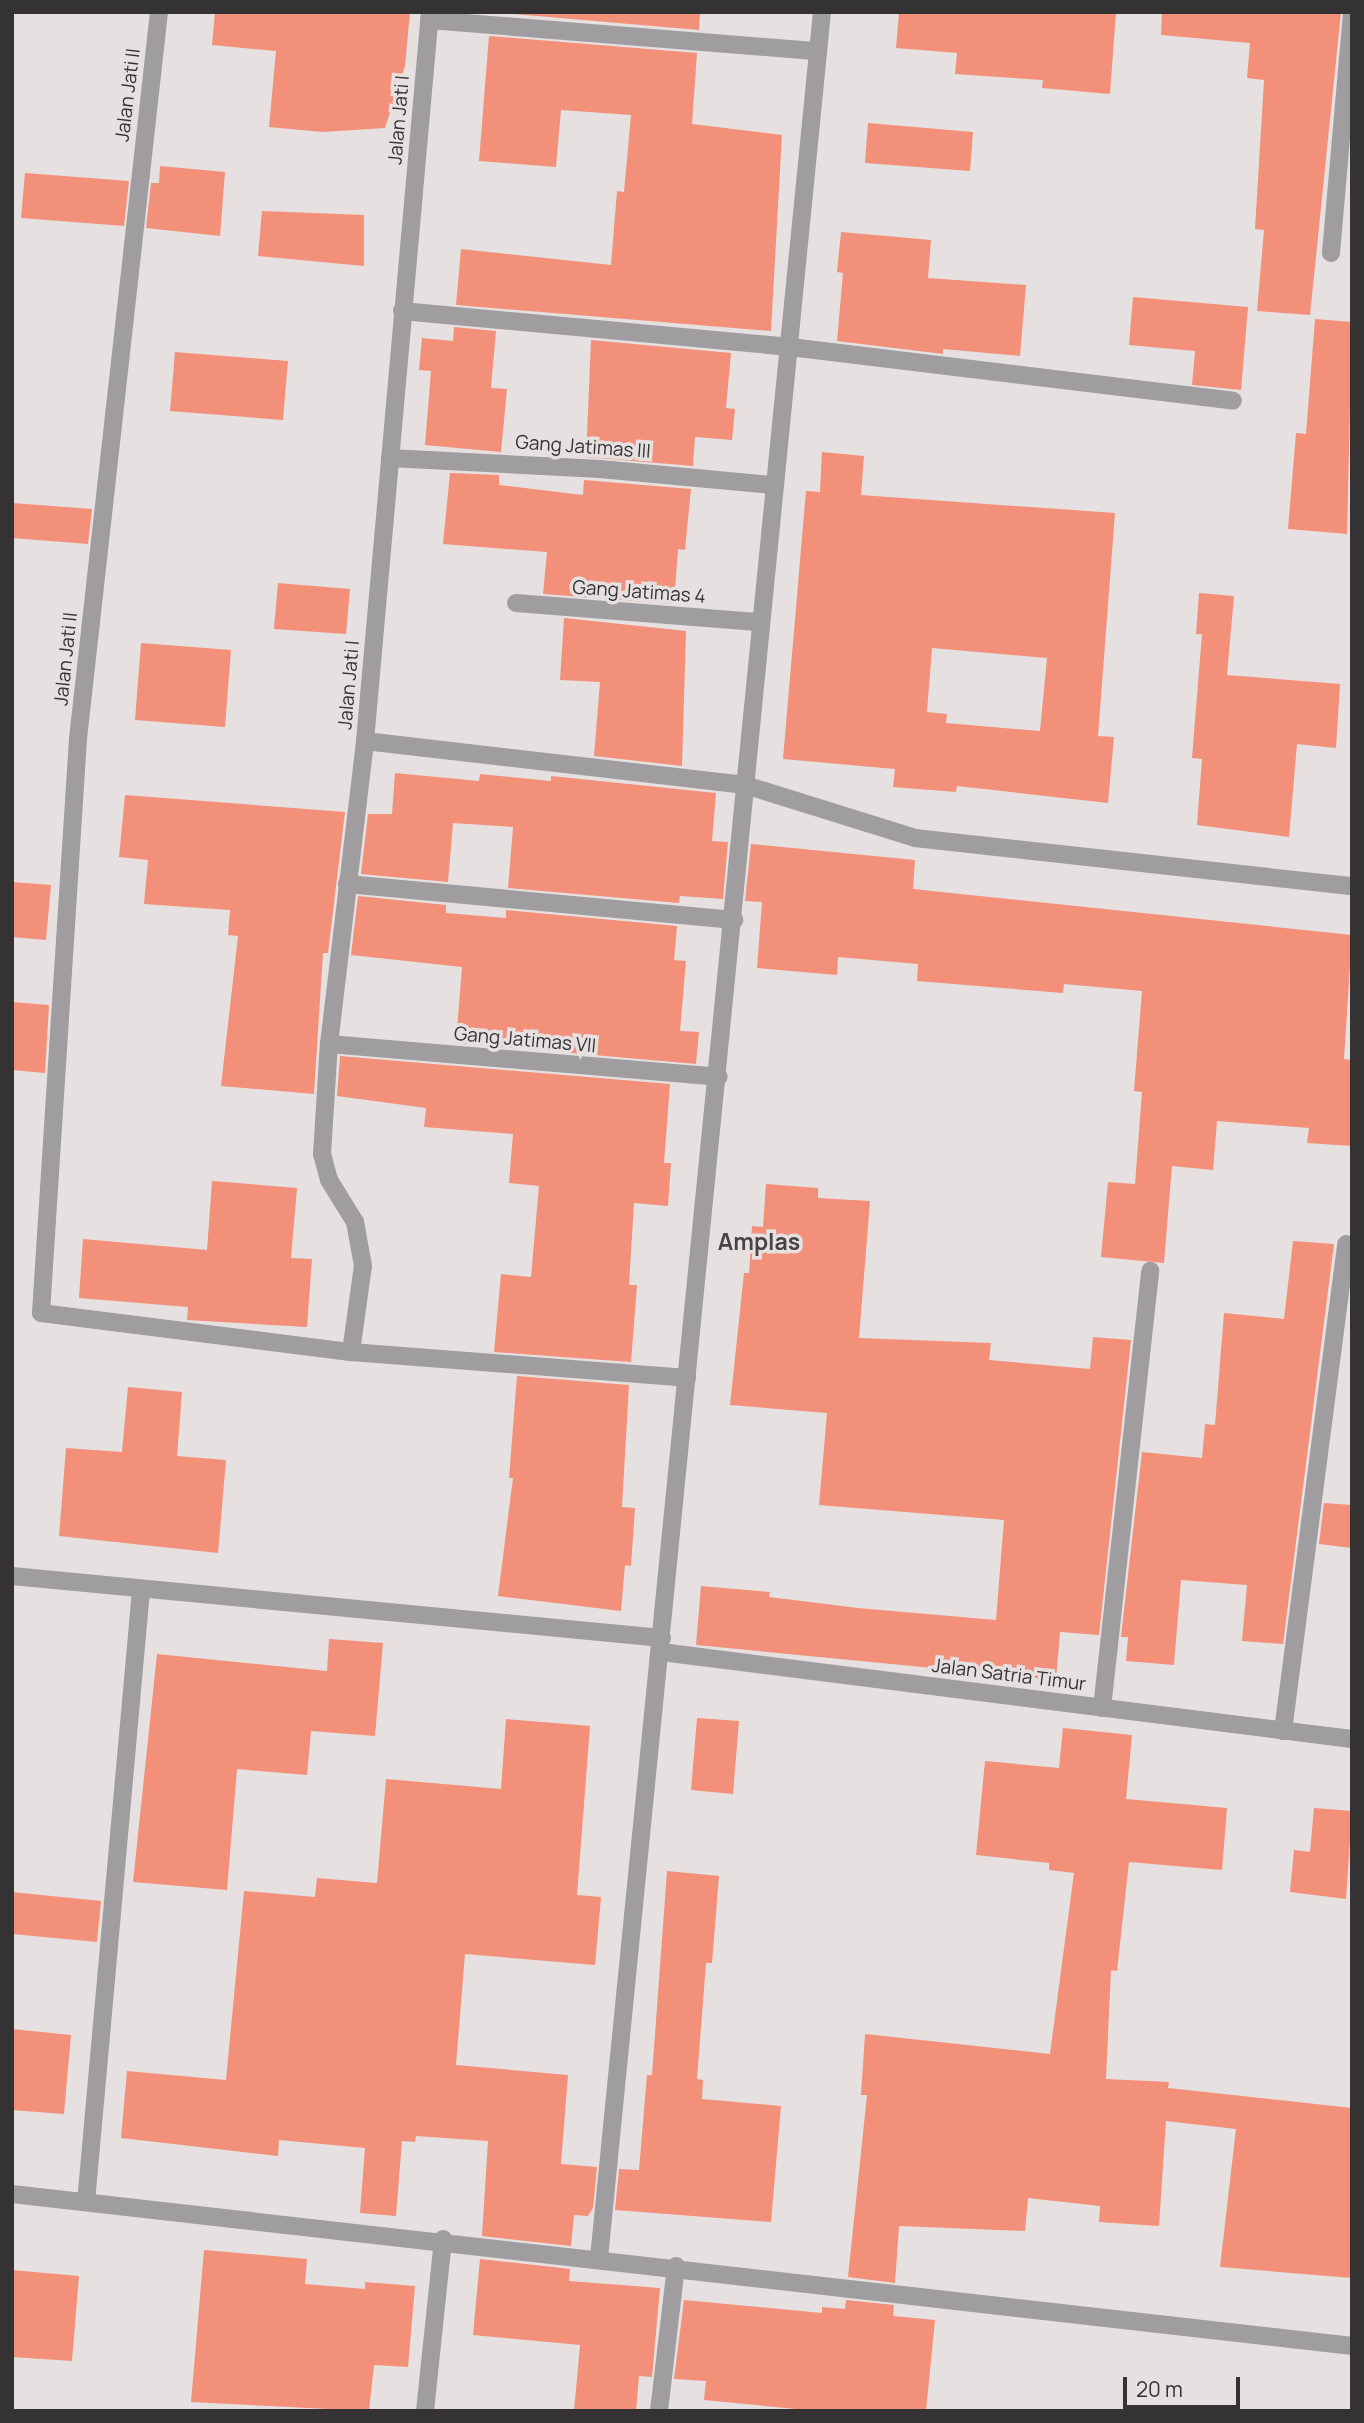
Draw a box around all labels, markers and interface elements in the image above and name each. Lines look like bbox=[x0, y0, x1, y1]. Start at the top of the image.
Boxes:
street label: Jalan Jati II bbox=[111, 47, 145, 143]
street label: Jalan Jati I bbox=[384, 75, 414, 165]
street label: Gang Jatimas III bbox=[515, 431, 651, 463]
street label: Gang Jatimas 4 bbox=[572, 576, 706, 608]
street label: Jalan Jati II bbox=[50, 611, 82, 707]
street label: Jalan Jati I bbox=[334, 640, 364, 730]
street label: Gang Jatimas VII bbox=[453, 1022, 597, 1058]
district label: Amplas bbox=[718, 1227, 800, 1255]
street label: Jalan Satria Timur bbox=[931, 1654, 1087, 1696]
scale bar bbox=[1126, 2364, 1243, 2408]
text: 20 m bbox=[1136, 2375, 1183, 2403]

